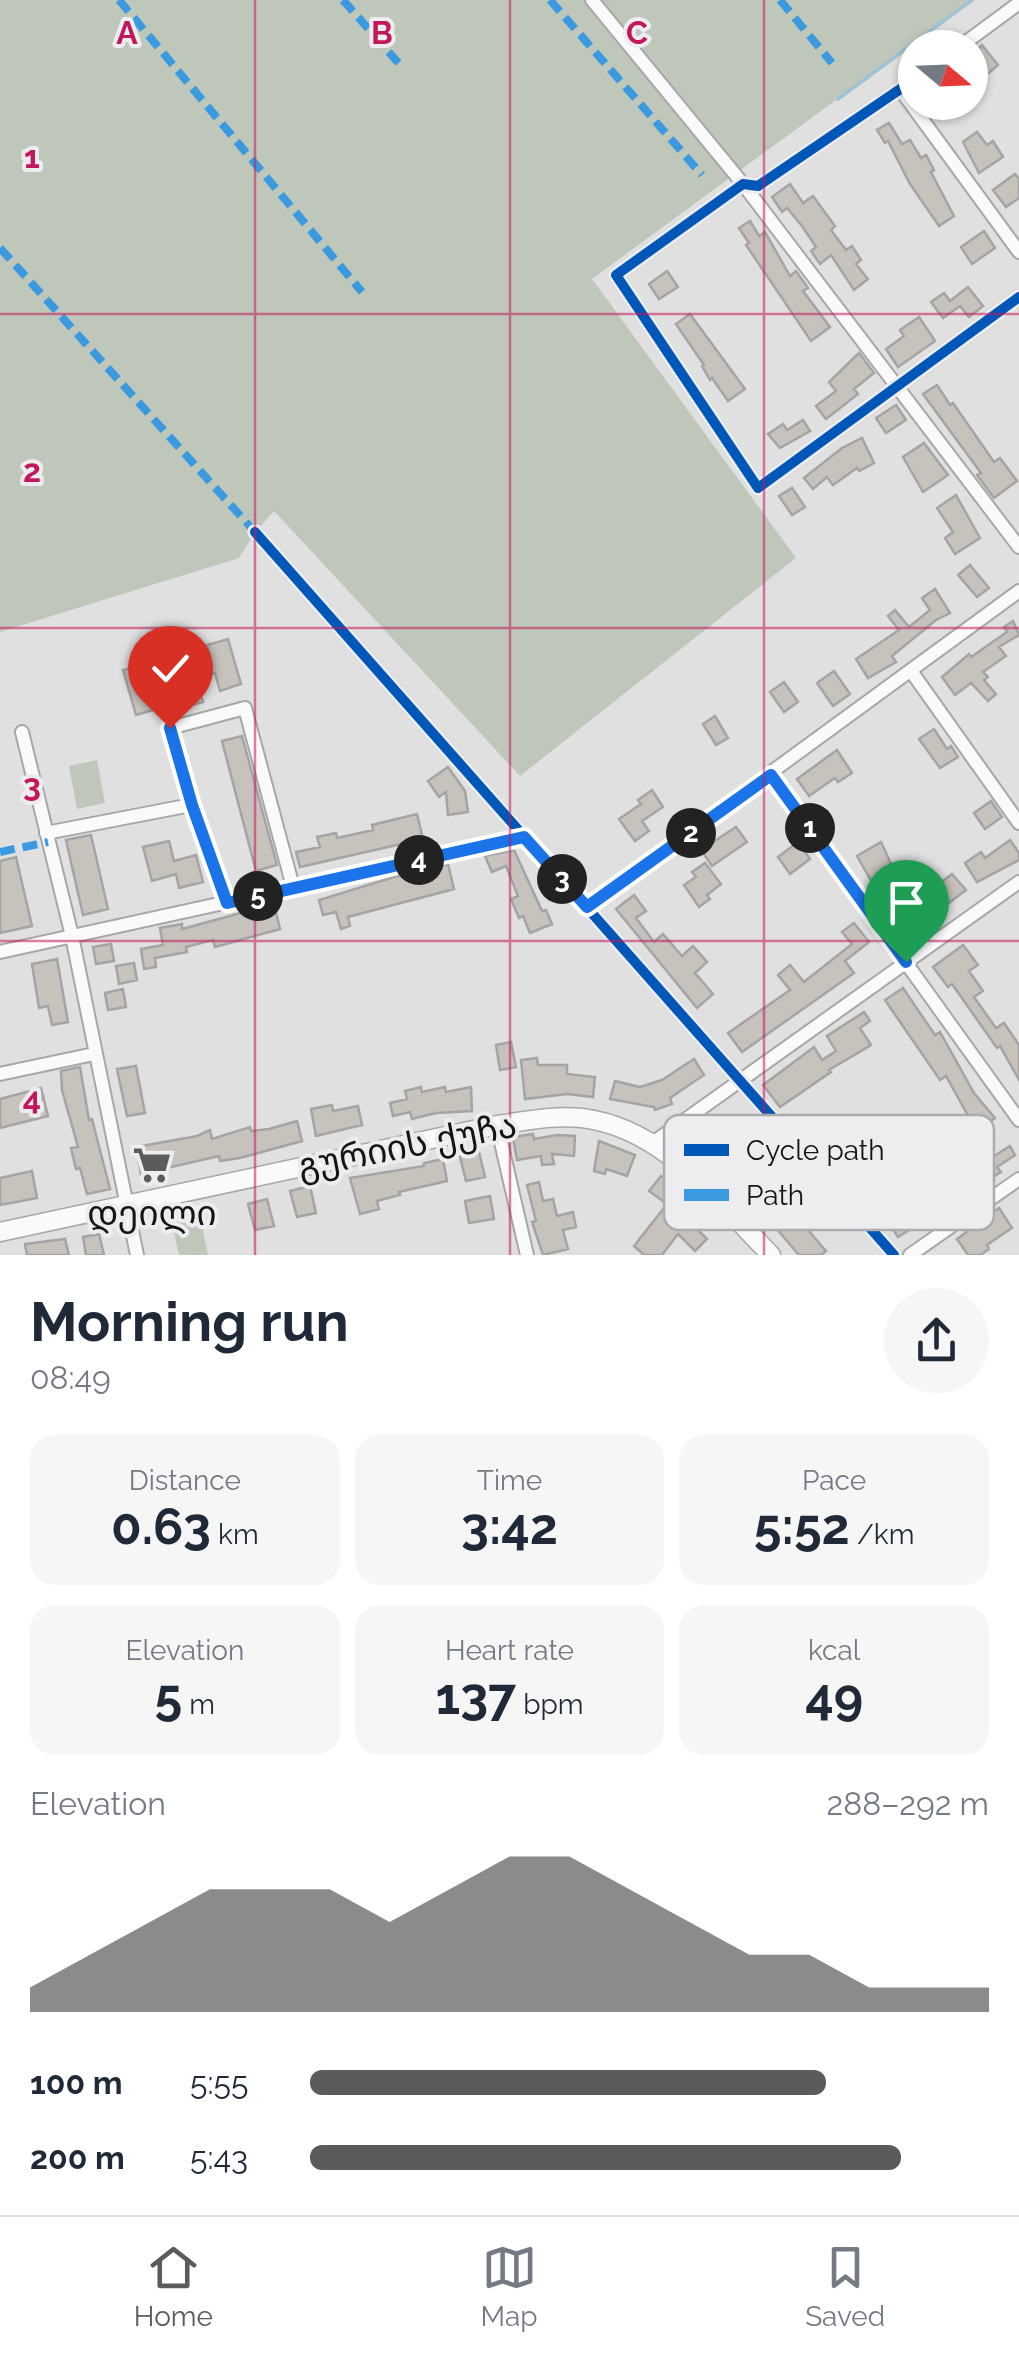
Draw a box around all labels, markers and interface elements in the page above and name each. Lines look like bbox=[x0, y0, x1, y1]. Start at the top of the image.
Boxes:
text: A bbox=[116, 14, 138, 51]
text: B bbox=[371, 14, 393, 51]
text: C bbox=[626, 14, 648, 51]
north arrow bbox=[898, 30, 988, 120]
map controls bbox=[898, 30, 988, 120]
text: 1 bbox=[24, 138, 40, 175]
text: 2 bbox=[23, 452, 41, 489]
pin bbox=[128, 626, 213, 729]
icon: check bbox=[143, 641, 198, 696]
text: 3 bbox=[23, 766, 41, 803]
pin: 1 bbox=[785, 803, 835, 853]
pin: 2 bbox=[666, 808, 716, 858]
text: 1 bbox=[803, 811, 817, 844]
text: 2 bbox=[683, 816, 699, 849]
pin: 4 bbox=[394, 835, 444, 885]
text: 4 bbox=[411, 843, 427, 876]
pin: 3 bbox=[537, 854, 587, 904]
pin bbox=[864, 860, 949, 963]
text: 3 bbox=[554, 862, 570, 895]
pin: 5 bbox=[233, 871, 283, 921]
icon: arrive bbox=[879, 875, 934, 930]
text: 5 bbox=[250, 879, 266, 912]
text: 4 bbox=[23, 1080, 41, 1117]
street label: გურიის ქუჩა bbox=[294, 1104, 520, 1187]
legend bbox=[664, 1115, 994, 1230]
text: Cycle path bbox=[746, 1134, 885, 1167]
supermarket icon: დეილი bbox=[131, 1144, 173, 1186]
text: Path bbox=[746, 1179, 804, 1212]
place label: დეილი bbox=[87, 1192, 217, 1234]
button: share bbox=[884, 1288, 989, 1393]
text: Morning run bbox=[30, 1289, 349, 1354]
text: 08:49 bbox=[30, 1359, 111, 1396]
text: Distance bbox=[129, 1464, 241, 1497]
text: Time bbox=[477, 1464, 542, 1497]
text: Pace bbox=[802, 1464, 866, 1497]
text: 0.63 bbox=[111, 1497, 211, 1556]
text: 3:42 bbox=[461, 1497, 558, 1556]
text: 5:52 bbox=[754, 1497, 850, 1556]
text: km bbox=[211, 1518, 259, 1551]
text: /km bbox=[850, 1518, 914, 1551]
text: Elevation bbox=[125, 1634, 244, 1667]
text: Heart rate bbox=[445, 1634, 574, 1667]
text: kcal bbox=[808, 1634, 860, 1667]
text: 5 bbox=[155, 1667, 182, 1726]
text: 137 bbox=[435, 1667, 516, 1726]
text: 49 bbox=[805, 1667, 863, 1726]
text: m bbox=[182, 1688, 215, 1721]
text: bpm bbox=[516, 1688, 584, 1721]
text: Elevation bbox=[30, 1785, 166, 1822]
text: 288–292 m bbox=[827, 1785, 989, 1822]
text: 100 m bbox=[30, 2064, 123, 2101]
text: 5:55 bbox=[190, 2064, 248, 2101]
text: 200 m bbox=[30, 2139, 125, 2176]
text: 5:43 bbox=[190, 2139, 248, 2176]
tab: Home bbox=[134, 2240, 213, 2333]
tab: Map bbox=[481, 2240, 538, 2333]
tab: Saved bbox=[805, 2240, 885, 2333]

